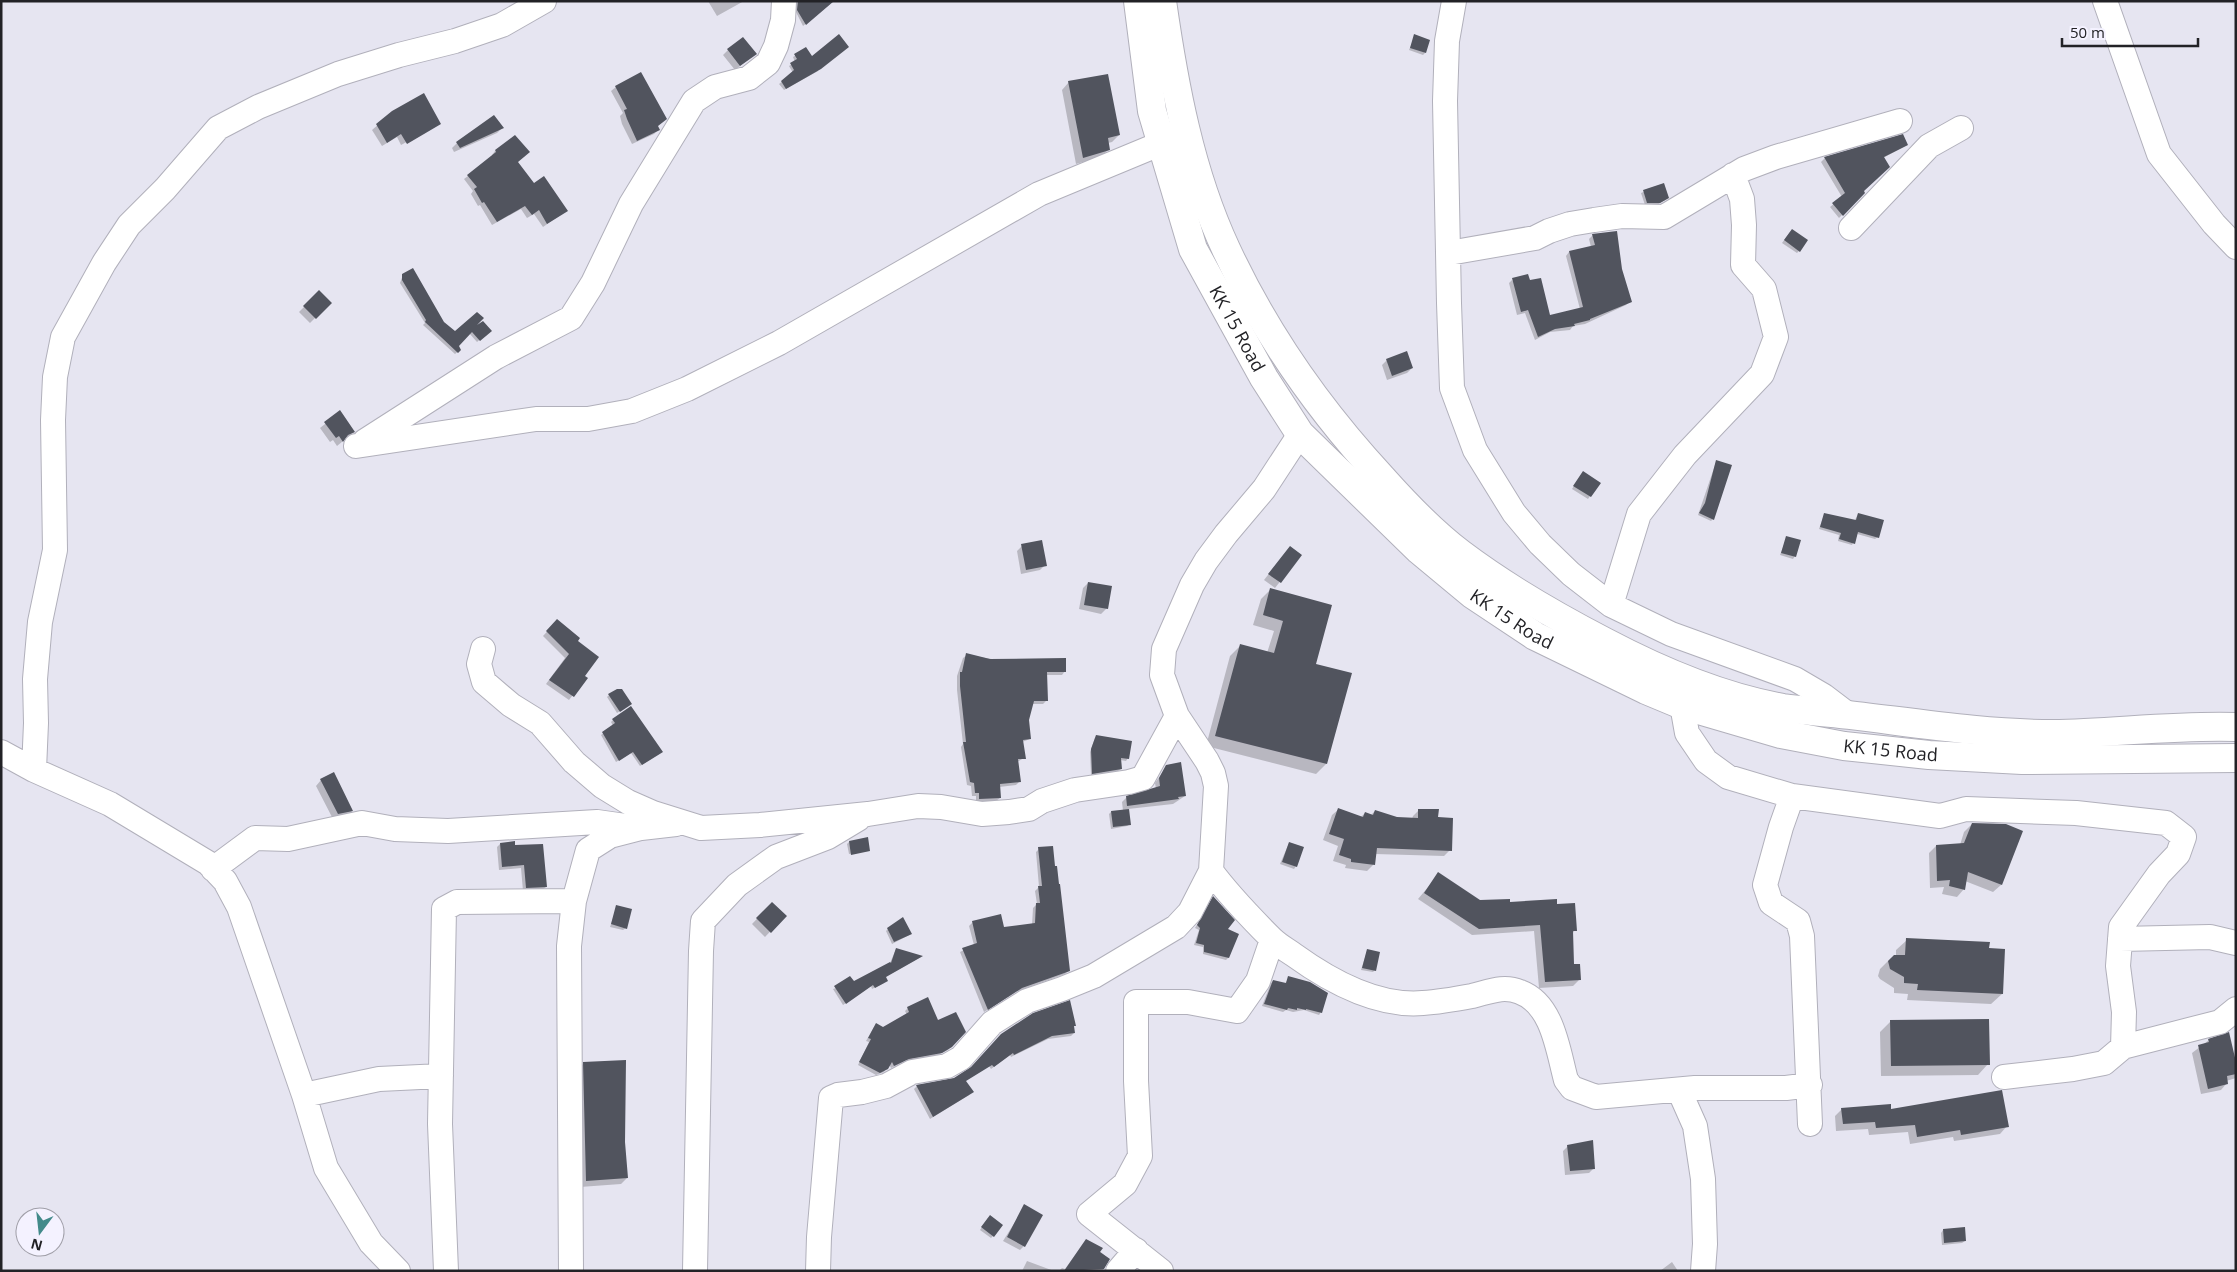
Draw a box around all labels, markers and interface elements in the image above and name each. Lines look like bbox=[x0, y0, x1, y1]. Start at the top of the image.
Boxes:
scale bar bbox=[2062, 15, 2198, 47]
text: 50 m bbox=[2070, 22, 2105, 42]
street label: KK 15 Road bbox=[1204, 281, 1271, 376]
street label: KK 15 Road bbox=[1466, 583, 1558, 654]
street label: KK 15 Road bbox=[1842, 733, 1939, 766]
north arrow bbox=[15, 1207, 65, 1257]
text: N bbox=[29, 1234, 44, 1256]

